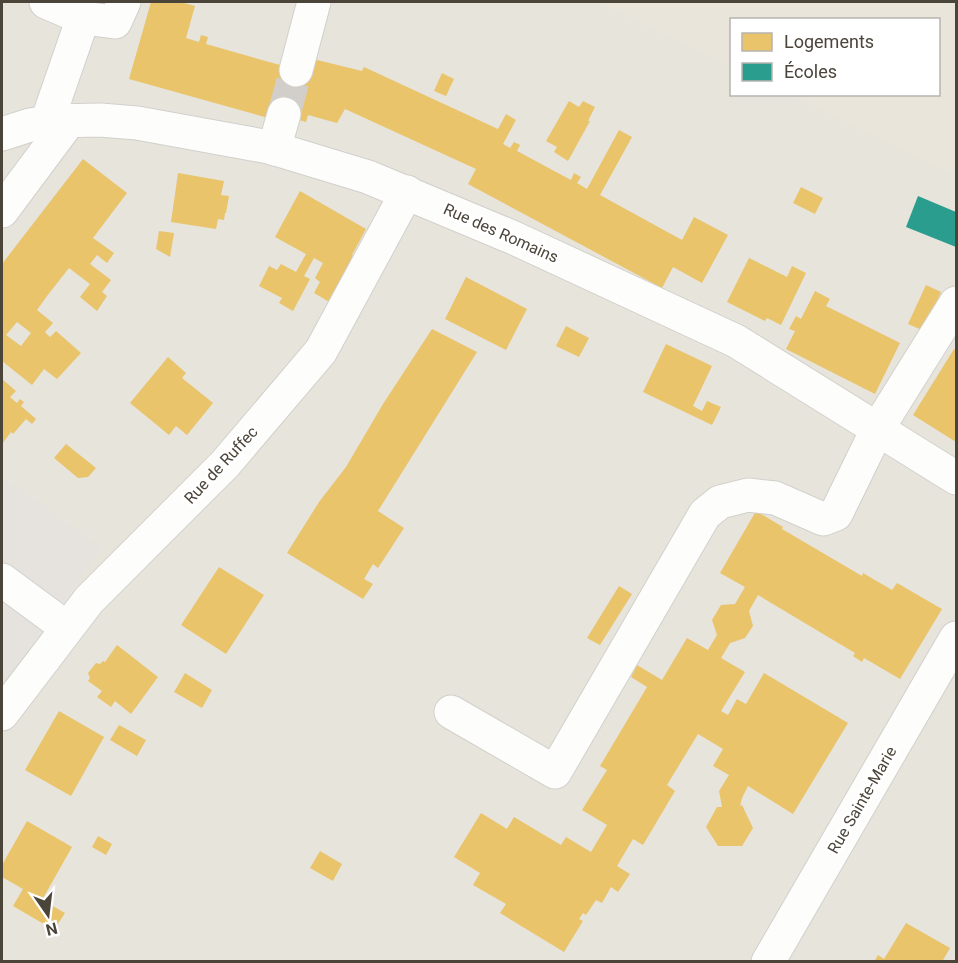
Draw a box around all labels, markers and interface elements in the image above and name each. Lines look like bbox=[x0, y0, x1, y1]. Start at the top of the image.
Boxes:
legend bbox=[730, 18, 940, 96]
text: Logements bbox=[784, 31, 874, 52]
text: Écoles bbox=[784, 61, 837, 82]
street label: Rue des Romains bbox=[441, 199, 561, 267]
street label: Rue de Ruffec bbox=[180, 422, 262, 508]
street label: Rue Sainte-Marie bbox=[824, 743, 900, 857]
north arrow bbox=[18, 885, 78, 945]
text: N bbox=[44, 918, 59, 940]

